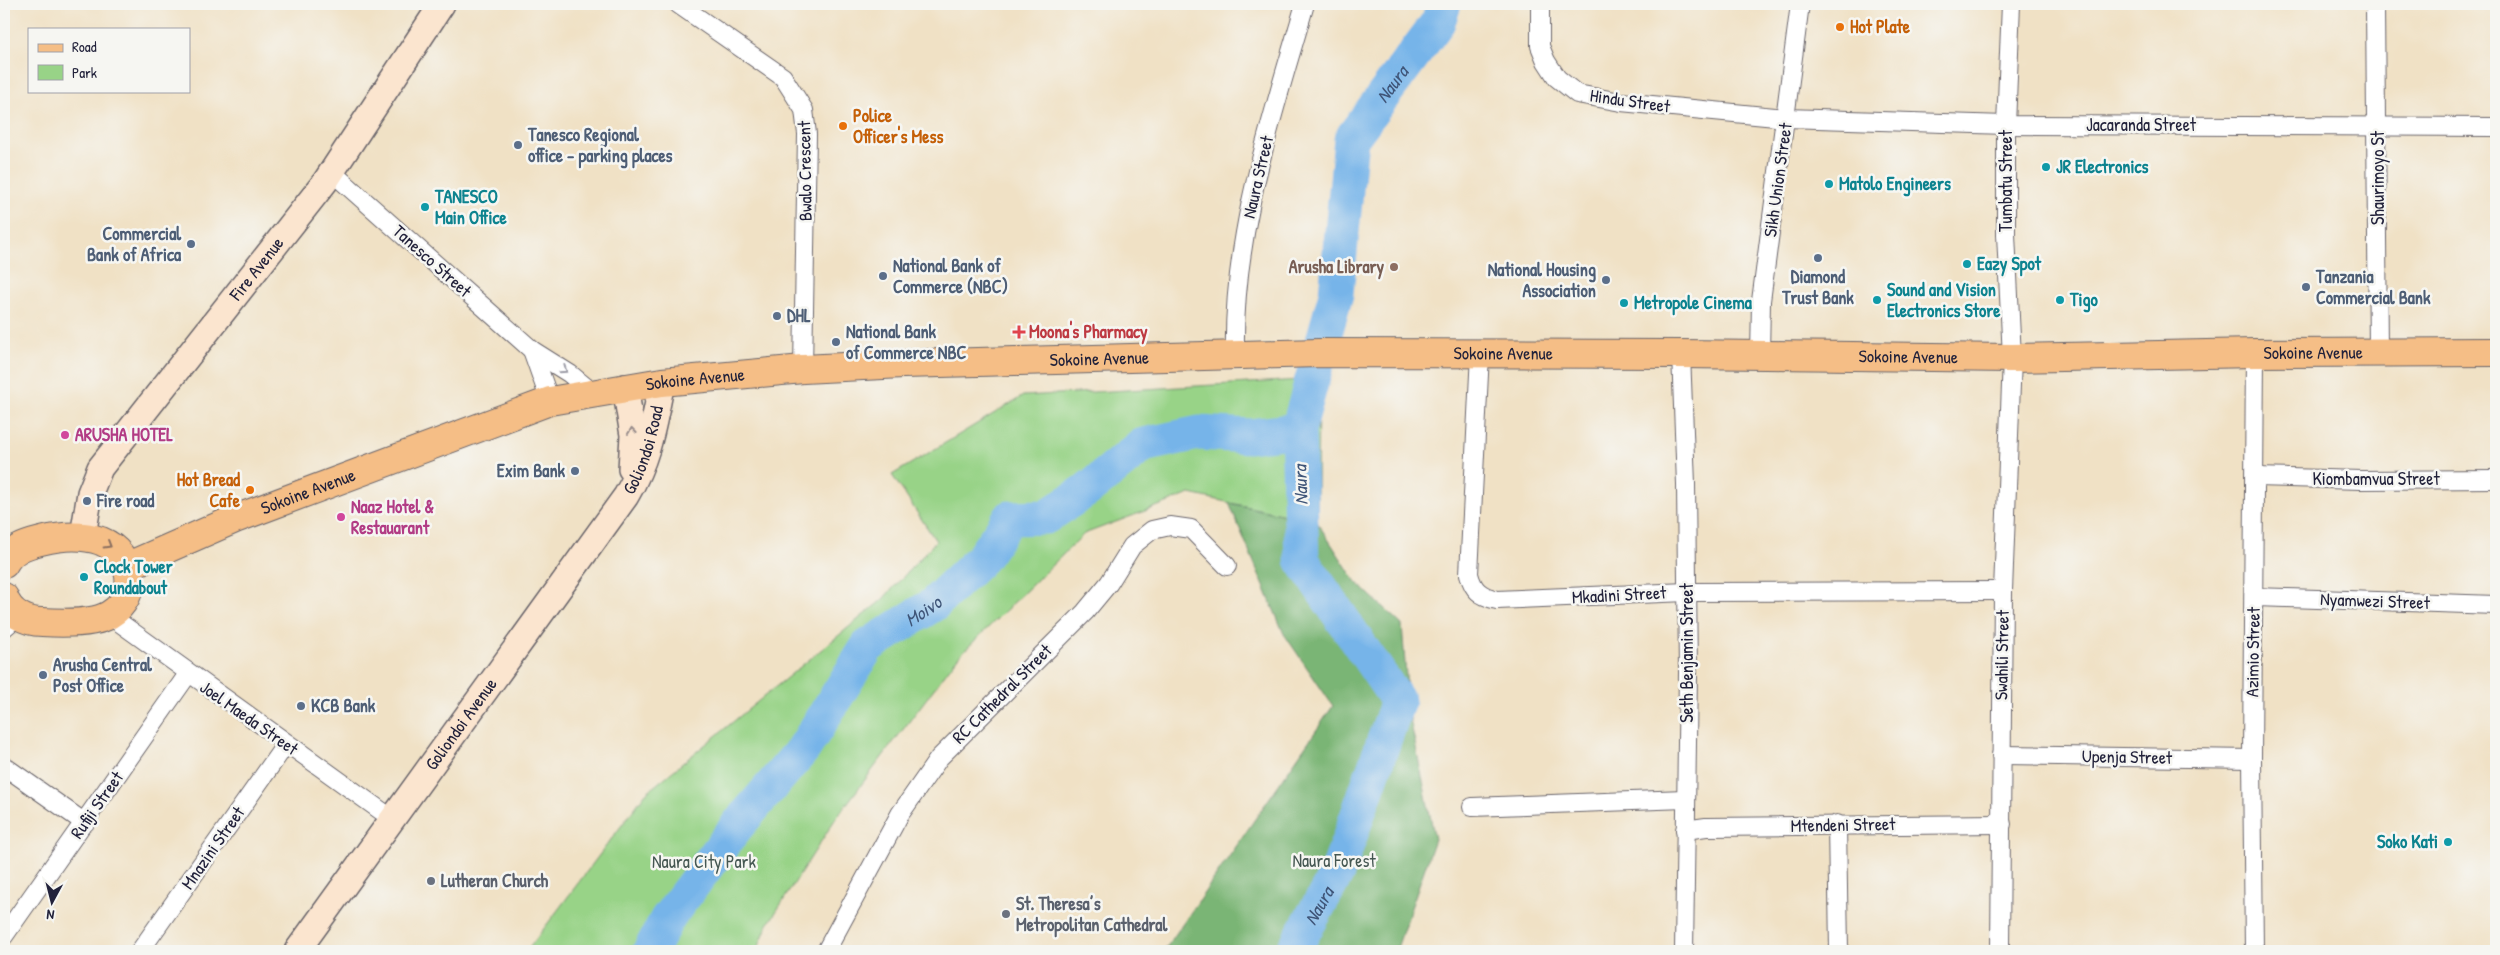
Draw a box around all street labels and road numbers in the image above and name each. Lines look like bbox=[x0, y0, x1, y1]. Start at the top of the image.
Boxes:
street label: Hindu Street bbox=[1588, 82, 1673, 119]
street label: Jacaranda Street bbox=[2086, 112, 2197, 137]
street label: Bwalo Crescent bbox=[791, 120, 818, 221]
street label: Sikh Union Street bbox=[1757, 120, 1798, 239]
street label: Tumbatu Street bbox=[1993, 129, 2018, 232]
street label: Shaurimoyo St bbox=[2365, 130, 2390, 225]
street label: Naura Street bbox=[1236, 132, 1279, 221]
street label: Tanesco Street bbox=[388, 219, 478, 303]
street label: Fire Avenue bbox=[223, 231, 289, 306]
street label: Sokoine Avenue bbox=[1454, 340, 1553, 366]
street label: Sokoine Avenue bbox=[2263, 340, 2363, 365]
street label: Sokoine Avenue bbox=[1858, 343, 1958, 369]
street label: Sokoine Avenue bbox=[1049, 344, 1149, 372]
street label: Sokoine Avenue bbox=[643, 361, 746, 397]
street label: Goliondoi Road bbox=[616, 404, 669, 499]
street label: Sokoine Avenue bbox=[257, 462, 359, 520]
street label: Kiombamvua Street bbox=[2312, 466, 2440, 491]
street label: Mkadini Street bbox=[1571, 580, 1668, 609]
street label: Seth Benjamin Street bbox=[1674, 582, 1699, 723]
street label: Nyamwezi Street bbox=[2320, 586, 2431, 615]
street label: Azimio Street bbox=[2239, 606, 2266, 697]
street label: Swahili Street bbox=[1988, 609, 2015, 700]
street label: RC Cathedral Street bbox=[946, 638, 1058, 749]
street label: Goliondoi Avenue bbox=[419, 673, 503, 775]
street label: Joel Maeda Street bbox=[195, 674, 304, 761]
street label: Upenja Street bbox=[2082, 743, 2173, 770]
street label: Rufiji Street bbox=[64, 765, 129, 843]
street label: Mnazini Street bbox=[175, 801, 251, 894]
street label: Mtendeni Street bbox=[1790, 811, 1896, 838]

